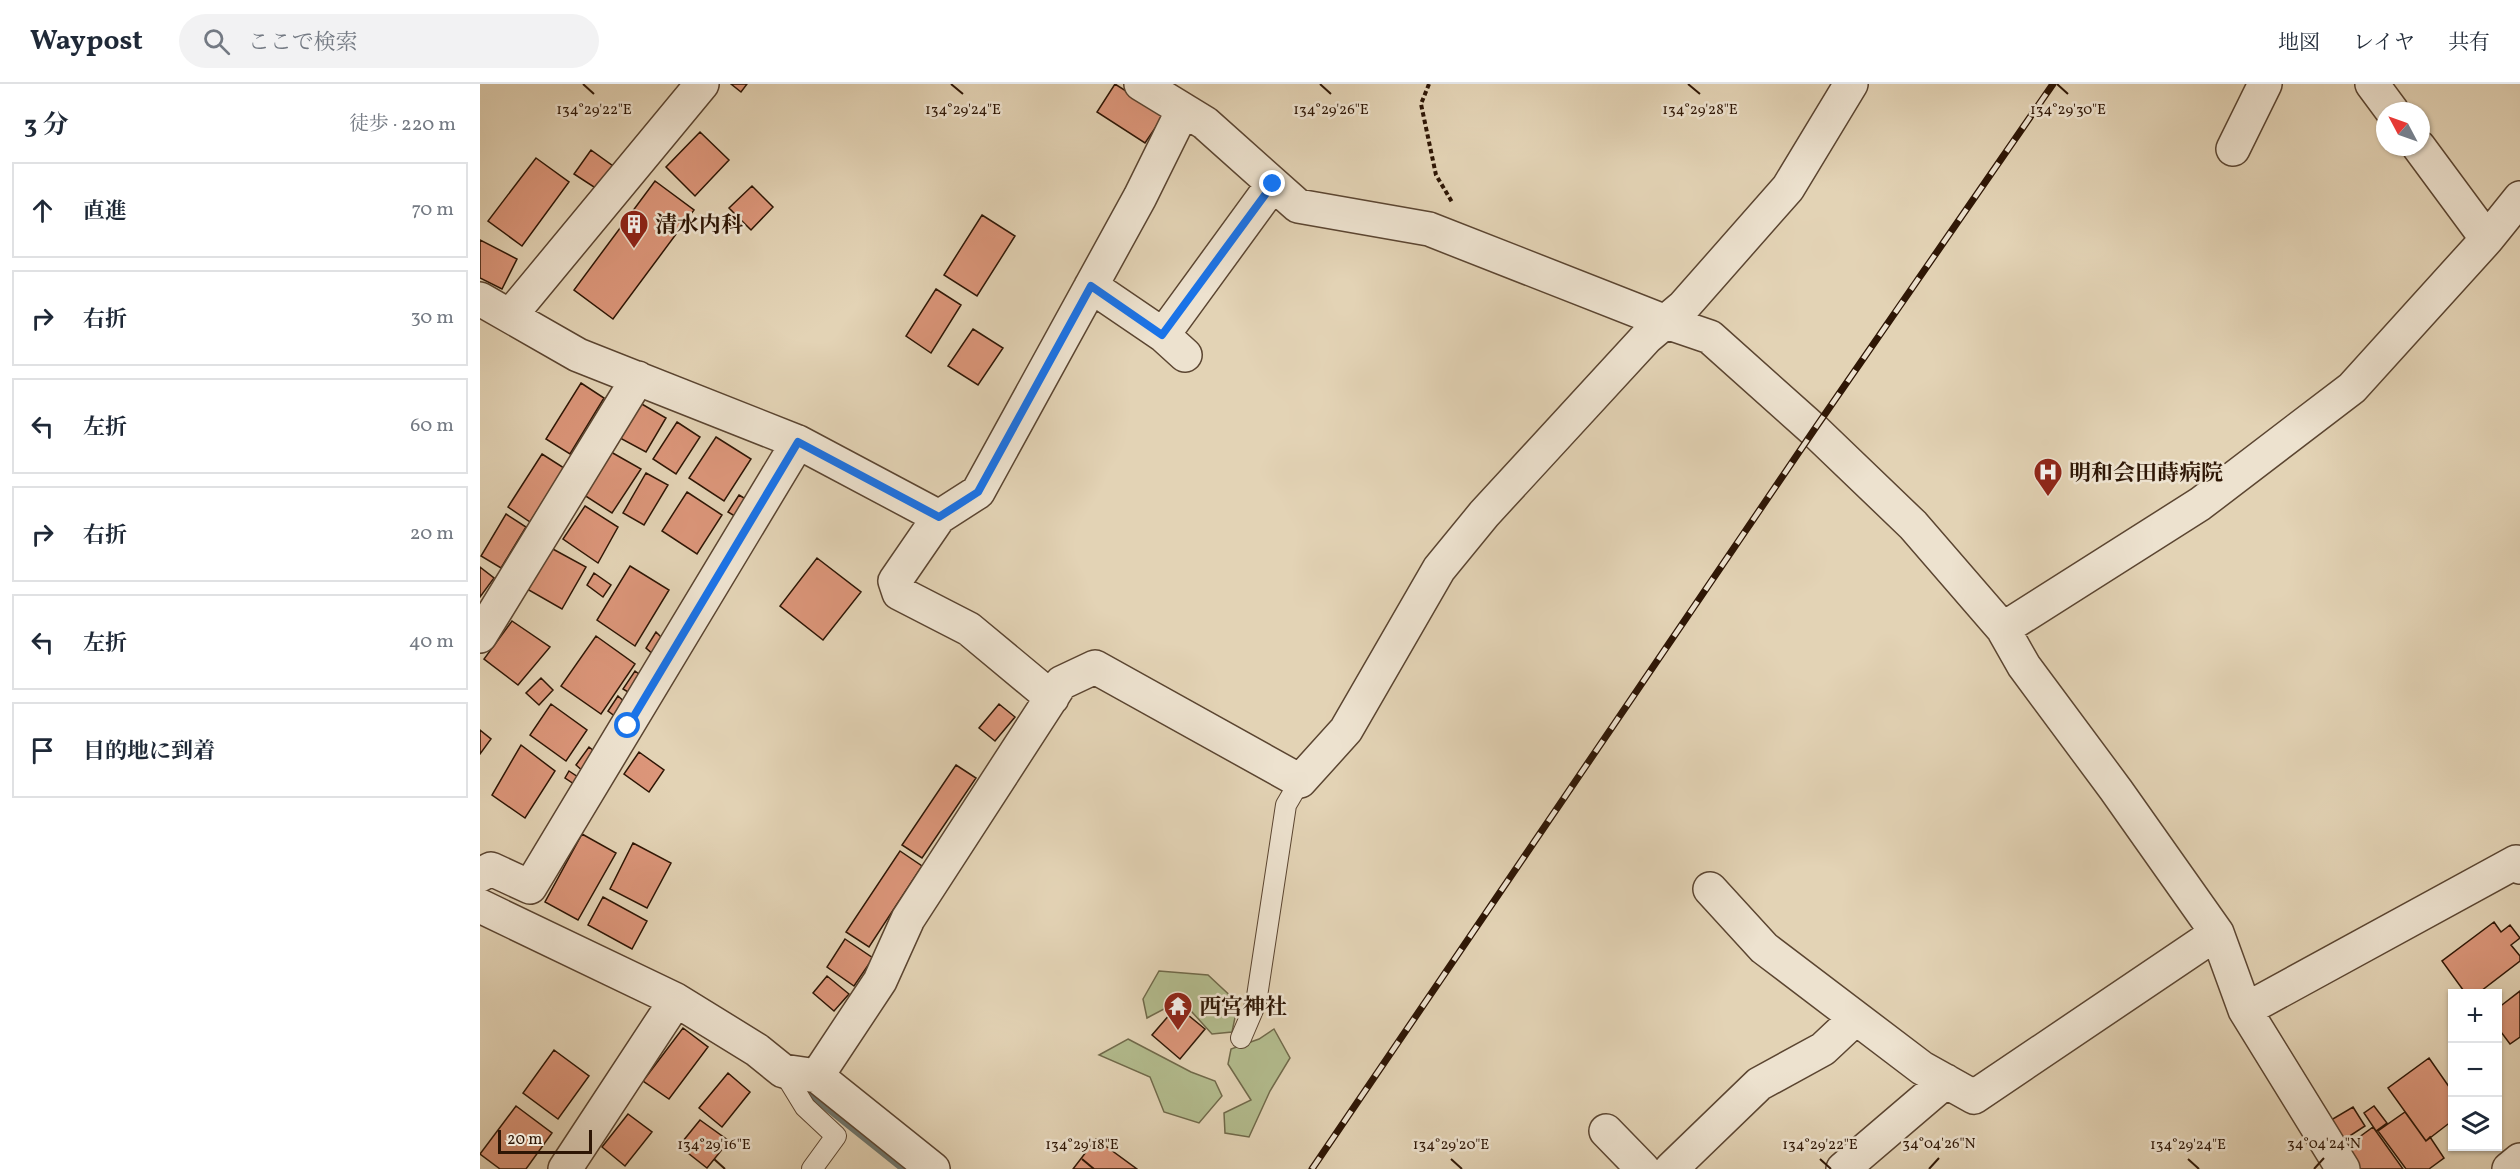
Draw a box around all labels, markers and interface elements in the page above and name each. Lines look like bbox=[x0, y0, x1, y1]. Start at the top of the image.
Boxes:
search box bbox=[179, 14, 599, 68]
text: Waypost bbox=[30, 22, 143, 61]
icon: search bbox=[200, 25, 233, 58]
text: ここで検索 bbox=[248, 28, 358, 59]
text: 地図 bbox=[2278, 29, 2320, 58]
text: レイヤ bbox=[2353, 29, 2415, 58]
text: 共有 bbox=[2448, 29, 2490, 58]
text: 134°29'22"E bbox=[556, 100, 632, 121]
text: 134°29'24"E bbox=[925, 100, 1001, 121]
text: 134°29'26"E bbox=[1293, 100, 1369, 121]
text: 134°29'28"E bbox=[1662, 100, 1738, 121]
text: 134°29'30"E bbox=[2030, 100, 2106, 121]
north arrow bbox=[2376, 102, 2430, 156]
text: 3 分 bbox=[24, 108, 68, 144]
text: 徒歩 · 220 m bbox=[349, 111, 456, 139]
route end bbox=[1259, 170, 1285, 196]
icon: ahead bbox=[26, 194, 59, 227]
text: 70 m bbox=[411, 196, 454, 224]
text: 直進 bbox=[83, 197, 127, 228]
building icon: 清水内科 bbox=[618, 208, 650, 250]
place label: 清水内科 bbox=[655, 211, 743, 242]
icon: right bbox=[26, 302, 59, 335]
text: 30 m bbox=[410, 304, 454, 332]
text: 右折 bbox=[83, 305, 127, 336]
icon: left bbox=[26, 410, 59, 443]
text: 60 m bbox=[410, 412, 454, 440]
text: 左折 bbox=[83, 413, 127, 444]
hospital icon: 明和会田蒔病院 bbox=[2032, 456, 2064, 498]
place label: 明和会田蒔病院 bbox=[2069, 459, 2223, 490]
icon: right bbox=[26, 518, 59, 551]
text: 20 m bbox=[410, 520, 454, 548]
text: 右折 bbox=[83, 521, 127, 552]
icon: left bbox=[26, 626, 59, 659]
text: 40 m bbox=[409, 628, 454, 656]
text: 左折 bbox=[83, 629, 127, 660]
route start bbox=[614, 712, 640, 738]
icon: arrive bbox=[26, 734, 59, 767]
text: 目的地に到着 bbox=[83, 737, 215, 768]
map controls bbox=[2448, 989, 2502, 1151]
button: + bbox=[2448, 989, 2502, 1043]
temple icon: 西宮神社 bbox=[1162, 990, 1194, 1032]
place label: 西宮神社 bbox=[1199, 993, 1287, 1024]
button: − bbox=[2448, 1043, 2502, 1097]
button: layers bbox=[2448, 1097, 2502, 1151]
scale bar bbox=[498, 1127, 592, 1154]
text: 20 m bbox=[507, 1129, 542, 1151]
text: 34°04'26"N bbox=[1902, 1134, 1976, 1155]
text: 34°04'24"N bbox=[2287, 1134, 2361, 1155]
text: 134°29'16"E bbox=[677, 1135, 751, 1156]
text: 134°29'18"E bbox=[1045, 1135, 1119, 1156]
text: 134°29'20"E bbox=[1413, 1135, 1489, 1156]
text: 134°29'22"E bbox=[1782, 1135, 1858, 1156]
text: 134°29'24"E bbox=[2150, 1135, 2226, 1156]

